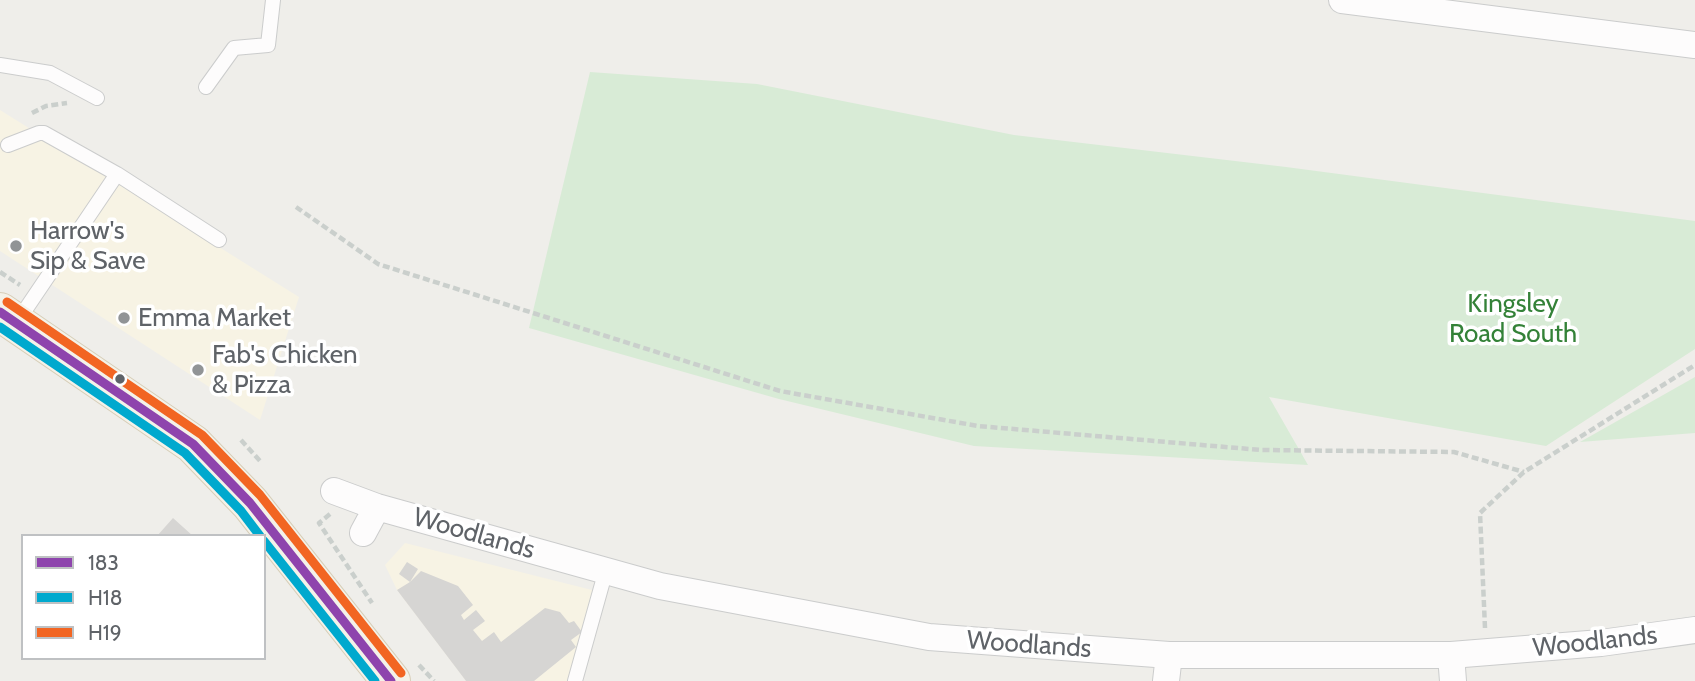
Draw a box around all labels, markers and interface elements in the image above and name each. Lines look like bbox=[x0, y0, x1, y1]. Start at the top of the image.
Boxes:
place label: Harrow's Sip & Save bbox=[30, 215, 146, 276]
marker: Harrow's Sip & Save bbox=[8, 238, 24, 254]
park label: Kingsley Road South bbox=[1449, 288, 1577, 350]
place label: Emma Market bbox=[138, 302, 291, 334]
marker: Emma Market bbox=[116, 310, 132, 326]
place label: Fab's Chicken & Pizza bbox=[212, 339, 358, 400]
marker: Fab's Chicken & Pizza bbox=[190, 362, 206, 378]
unlabelled marker bbox=[113, 372, 127, 386]
street label: Woodlands bbox=[410, 502, 538, 566]
legend bbox=[21, 534, 266, 660]
text: 183 bbox=[88, 550, 119, 575]
text: H18 bbox=[88, 585, 122, 610]
text: H19 bbox=[88, 620, 122, 645]
street label: Woodlands bbox=[1531, 620, 1659, 664]
street label: Woodlands bbox=[966, 625, 1092, 665]

